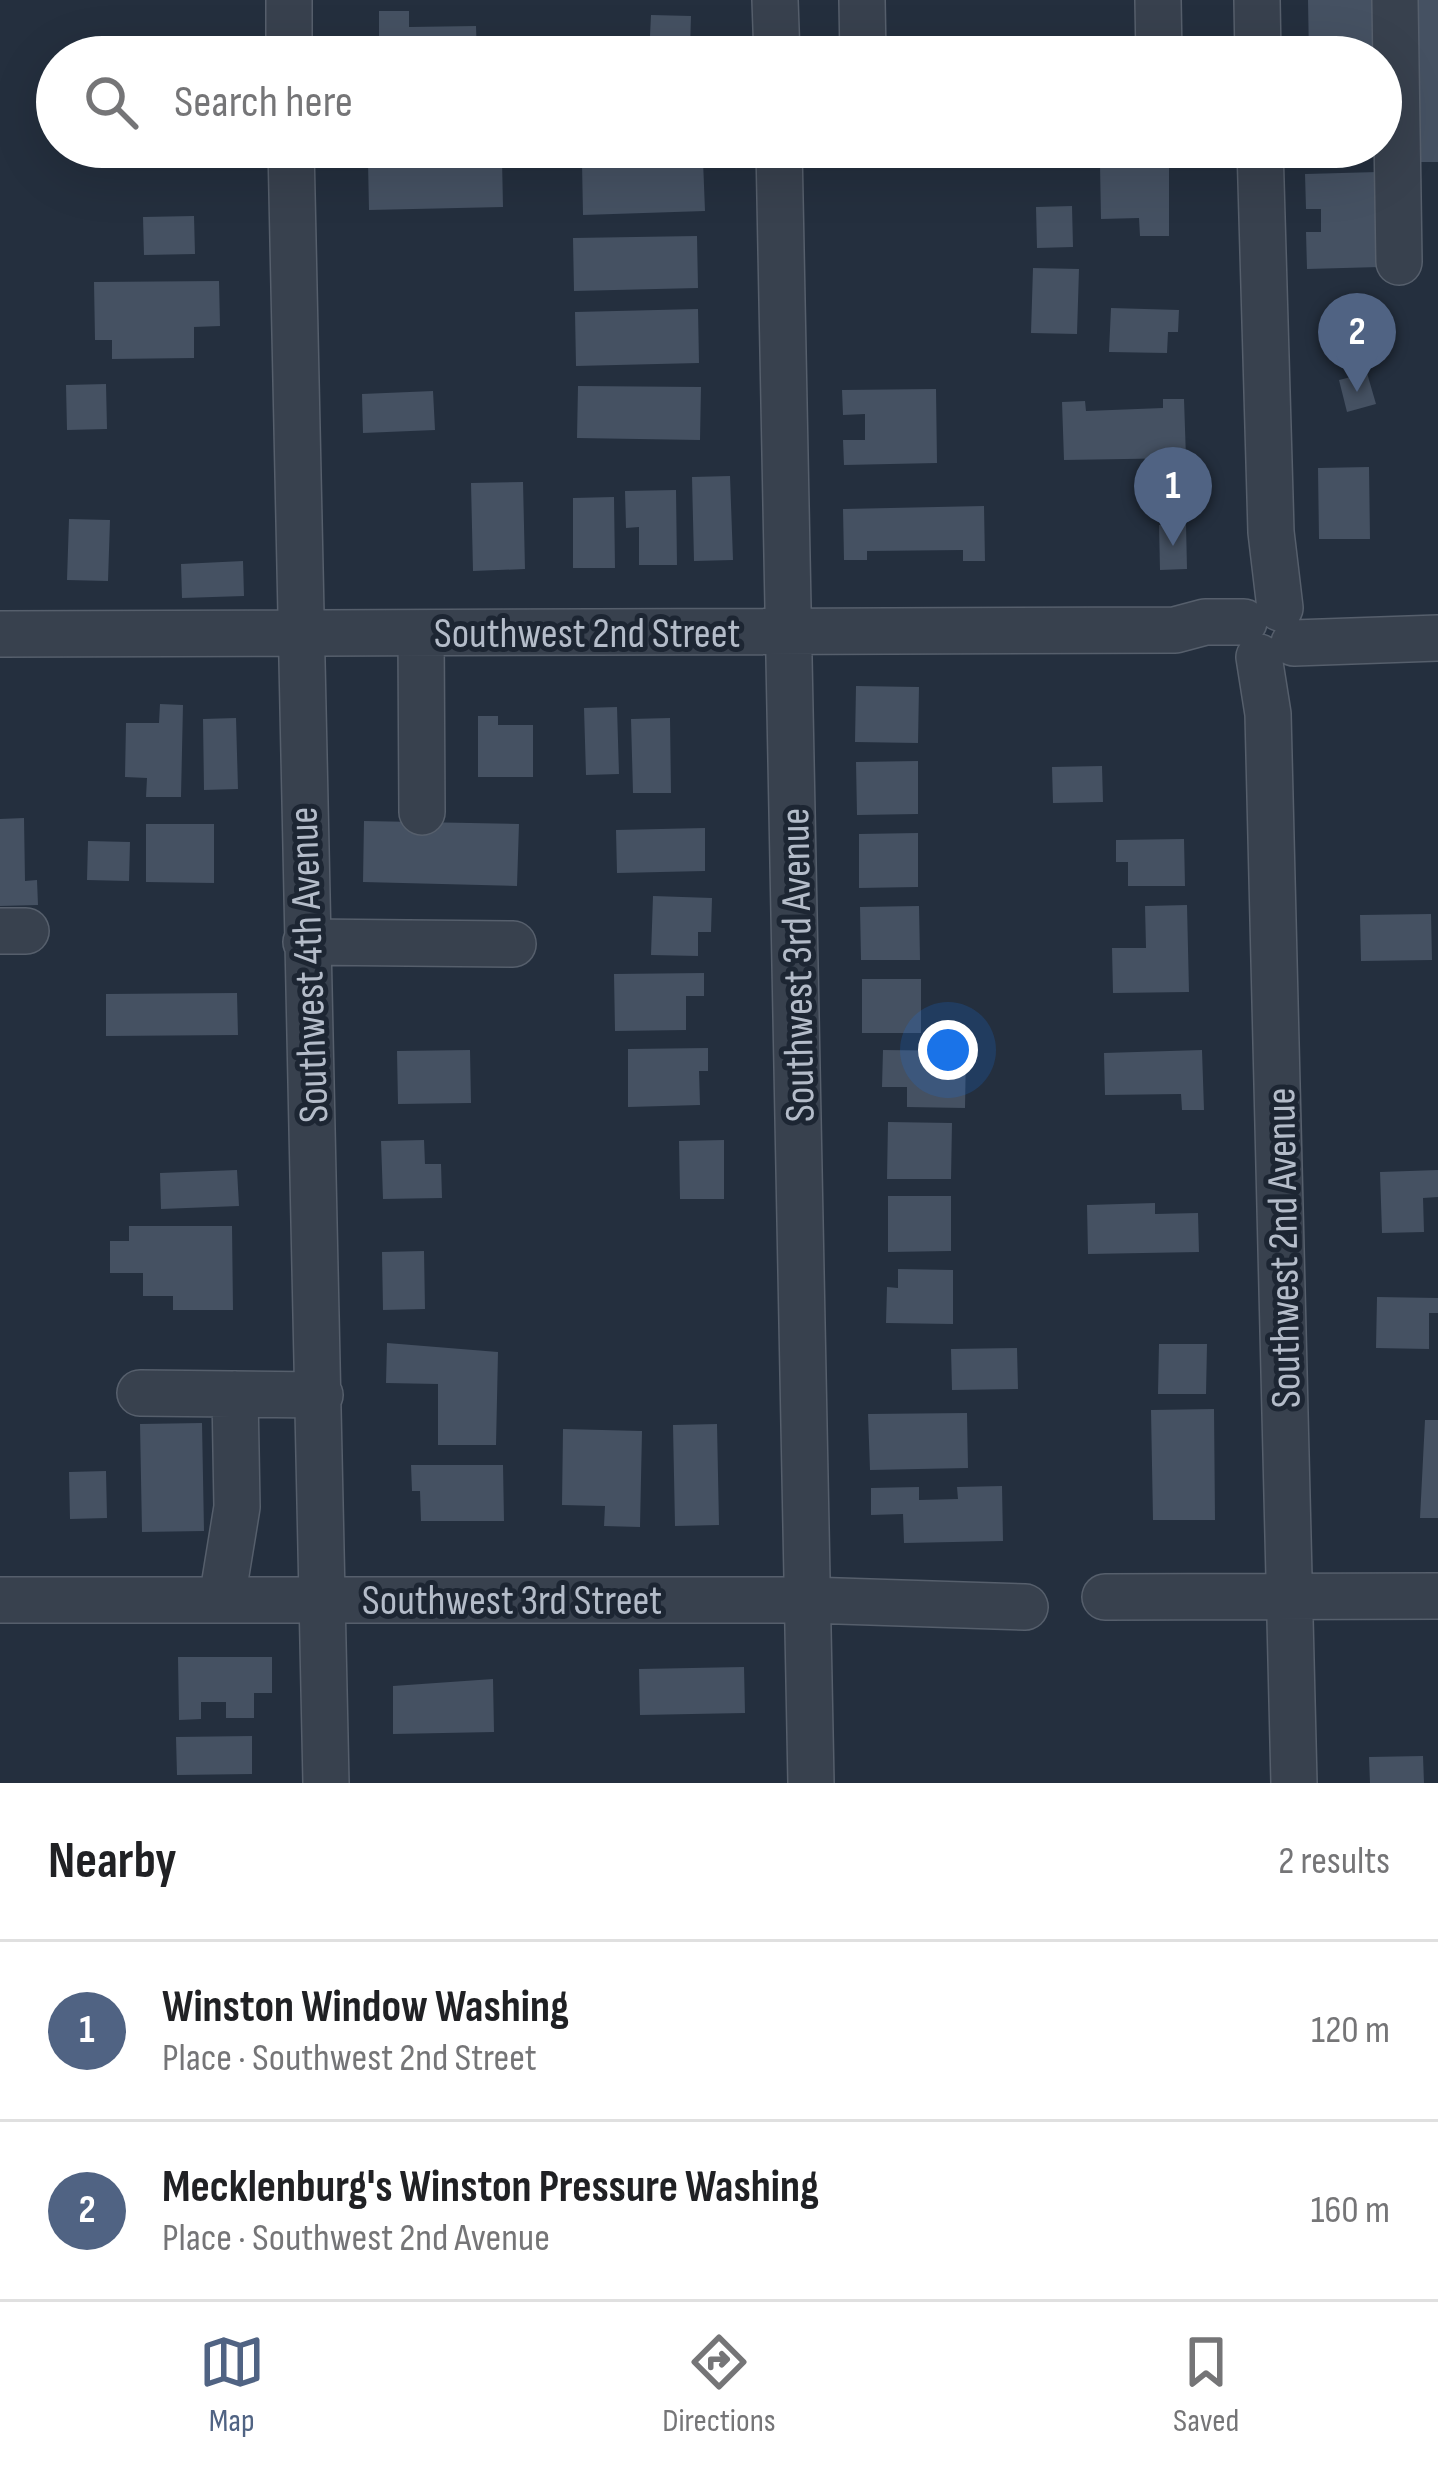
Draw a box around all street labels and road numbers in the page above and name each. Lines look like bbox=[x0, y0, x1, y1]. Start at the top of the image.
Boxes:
street label: Southwest 2nd Street bbox=[434, 609, 740, 660]
street label: Southwest 4th Avenue bbox=[278, 806, 341, 1124]
street label: Southwest 3rd Avenue bbox=[770, 807, 827, 1123]
street label: Southwest 2nd Avenue bbox=[1256, 1087, 1313, 1409]
street label: Southwest 3rd Street bbox=[362, 1576, 662, 1627]

